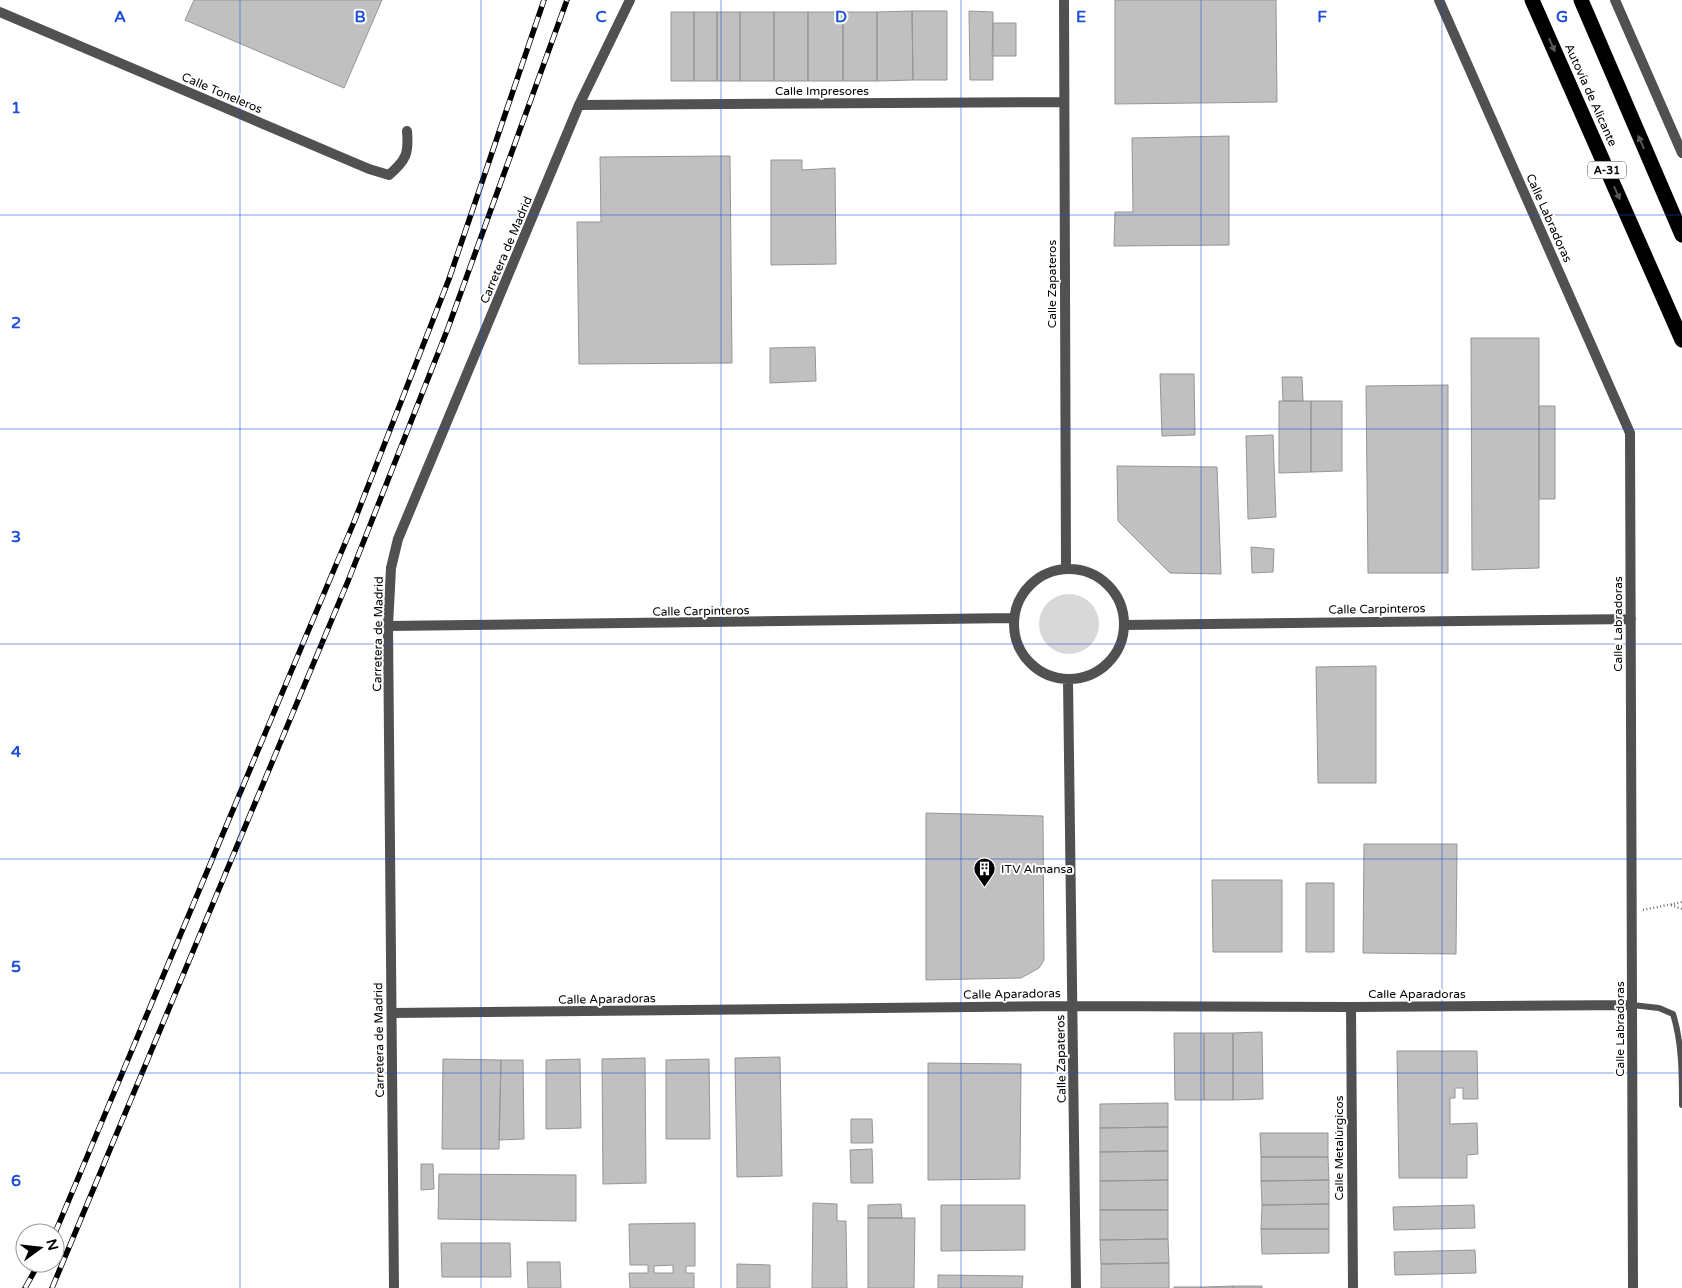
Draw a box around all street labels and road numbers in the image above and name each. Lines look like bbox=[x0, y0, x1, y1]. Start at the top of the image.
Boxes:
street label: Autovía de Alicante bbox=[1562, 41, 1620, 149]
street label: Calle Toneleros bbox=[180, 70, 265, 116]
street label: Calle Impresores bbox=[775, 84, 869, 98]
road number: A-31 bbox=[1588, 162, 1626, 178]
street label: Calle Labradoras bbox=[1523, 172, 1575, 265]
street label: Carretera de Madrid bbox=[477, 194, 535, 306]
street label: Calle Zapateros bbox=[1045, 240, 1059, 328]
street label: Carretera de Madrid bbox=[370, 576, 386, 692]
street label: Calle Labradoras bbox=[1611, 576, 1625, 672]
street label: Calle Carpinteros bbox=[1328, 601, 1426, 617]
street label: Calle Carpinteros bbox=[652, 603, 750, 619]
street label: Calle Labradoras bbox=[1613, 981, 1627, 1077]
street label: Carretera de Madrid bbox=[371, 982, 387, 1098]
street label: Calle Aparadoras bbox=[963, 986, 1061, 1002]
street label: Calle Aparadoras bbox=[1368, 987, 1466, 1001]
street label: Calle Aparadoras bbox=[558, 991, 656, 1007]
street label: Calle Zapateros bbox=[1053, 1014, 1069, 1103]
street label: Calle Metalúrgicos bbox=[1332, 1095, 1346, 1201]

